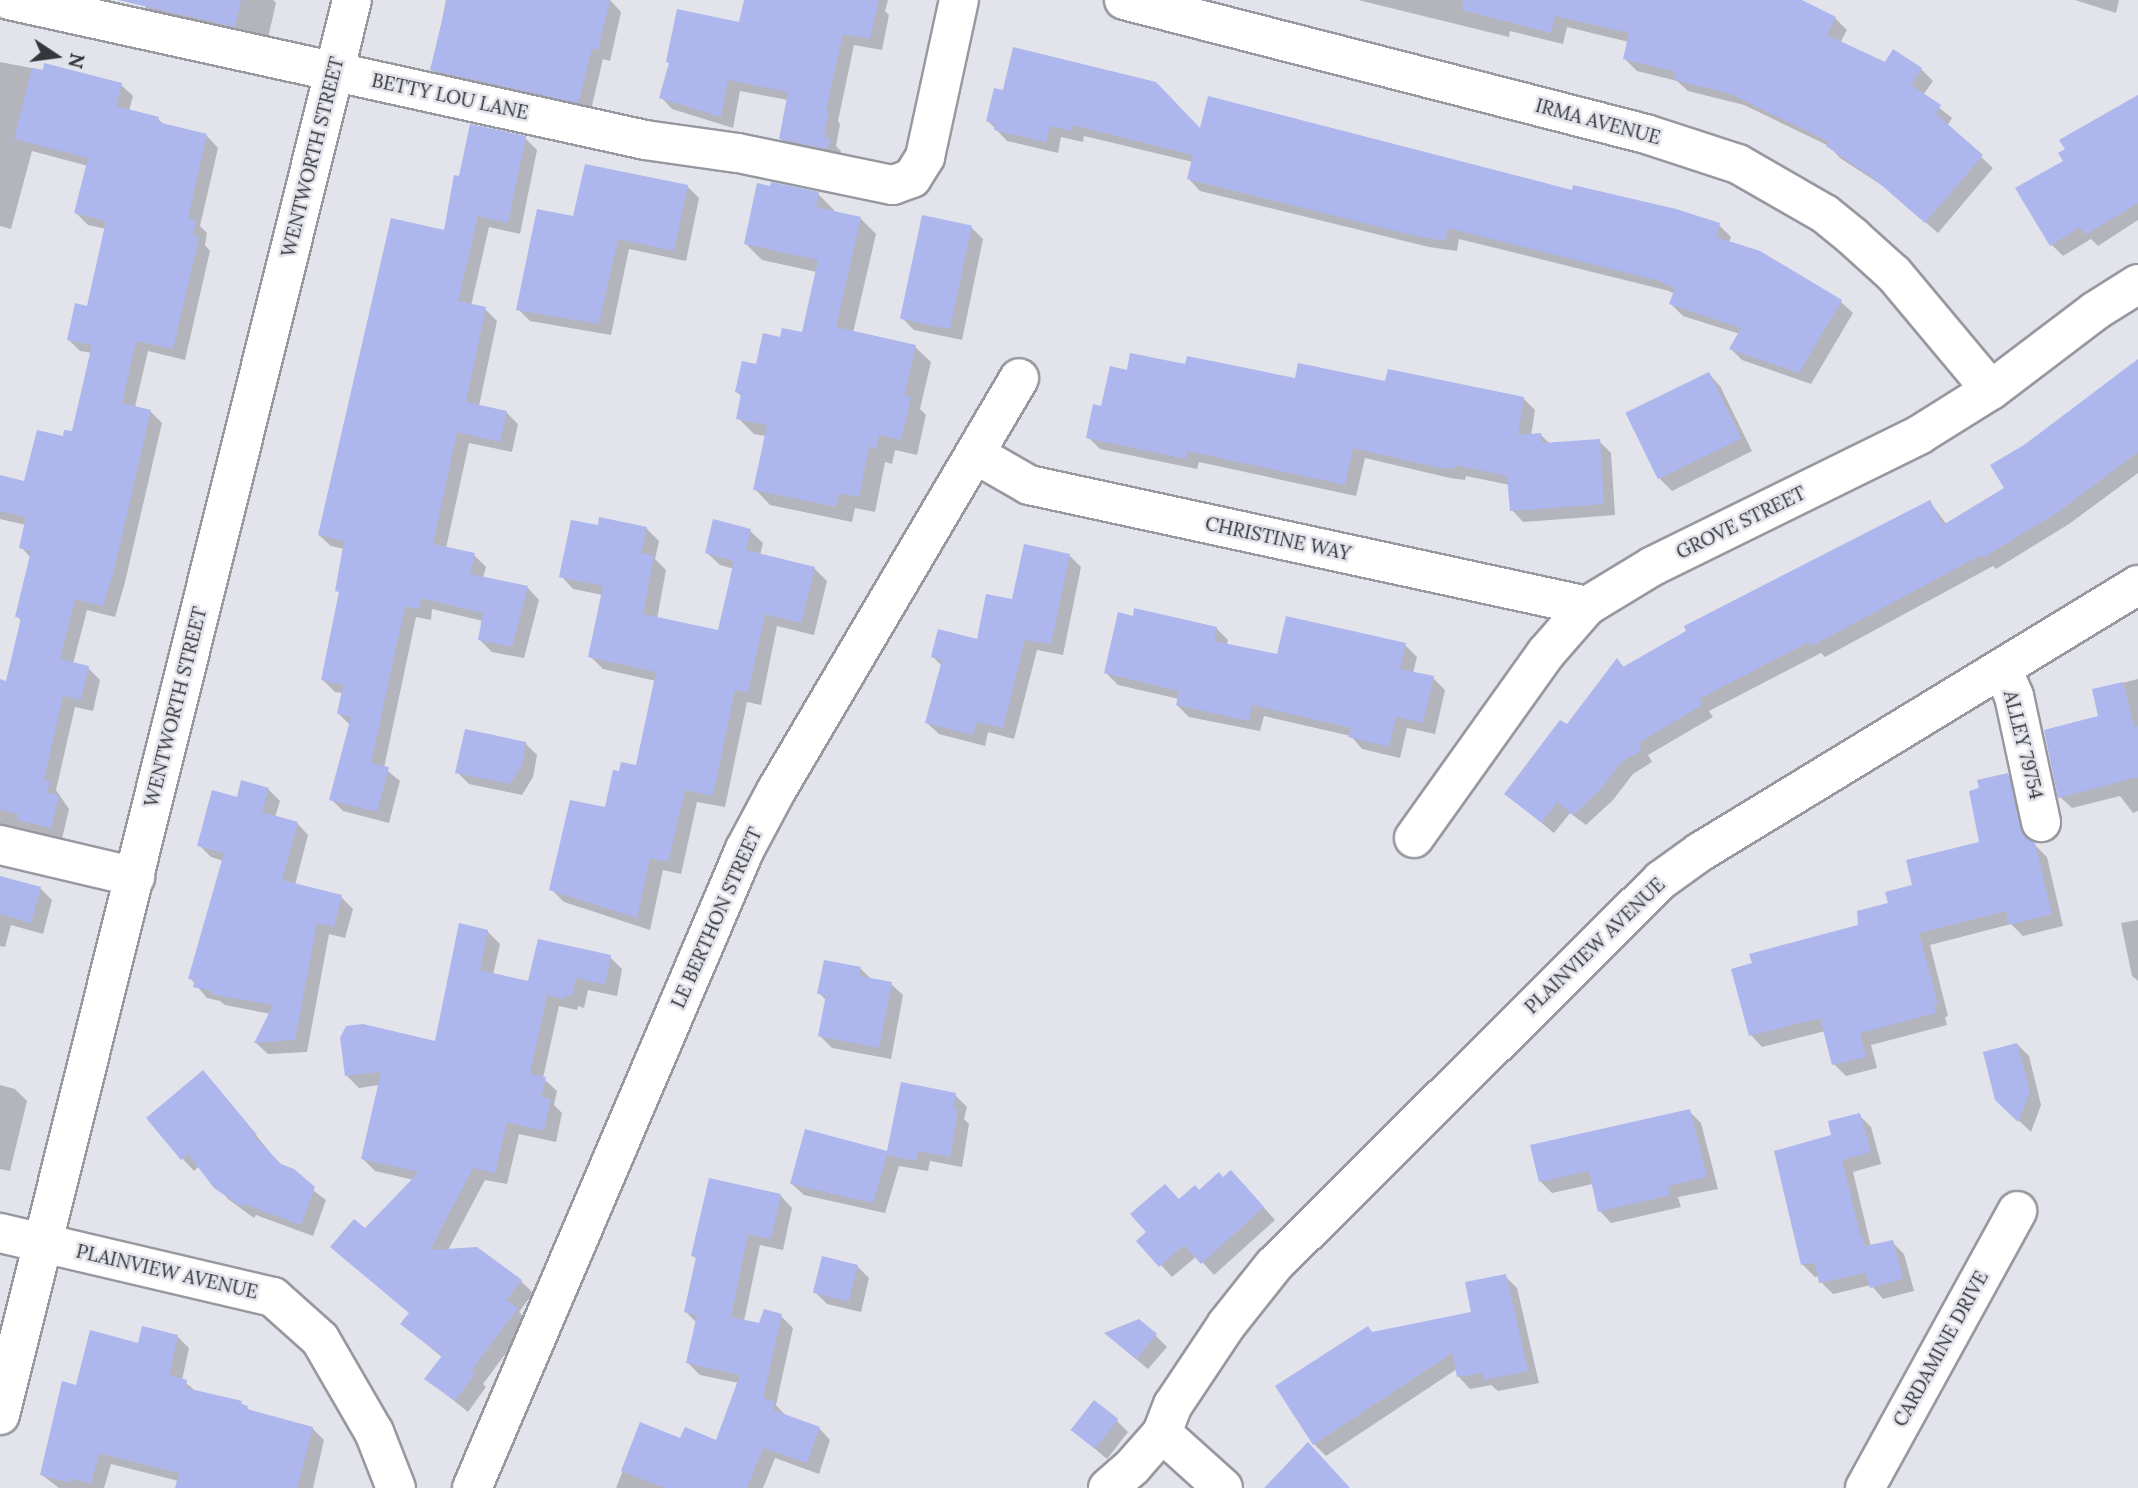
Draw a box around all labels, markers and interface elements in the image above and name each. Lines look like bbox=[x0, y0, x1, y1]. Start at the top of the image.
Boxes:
north arrow bbox=[21, 21, 91, 91]
text: N bbox=[63, 51, 90, 71]
street label: WENTWORTH STREET bbox=[277, 55, 349, 259]
street label: BETTY LOU LANE bbox=[370, 69, 530, 125]
street label: IRMA AVENUE bbox=[1533, 94, 1663, 150]
street label: GROVE STREET bbox=[1673, 482, 1809, 564]
street label: CHRISTINE WAY bbox=[1203, 512, 1353, 566]
street label: WENTWORTH STREET bbox=[140, 605, 212, 809]
street label: ALLEY 79754 bbox=[1998, 688, 2048, 802]
street label: LE BERTHON STREET bbox=[667, 824, 767, 1012]
street label: PLAINVIEW AVENUE bbox=[1520, 873, 1670, 1019]
street label: PLAINVIEW AVENUE bbox=[74, 1240, 260, 1304]
street label: CARDAMINE DRIVE bbox=[1889, 1267, 1993, 1431]

